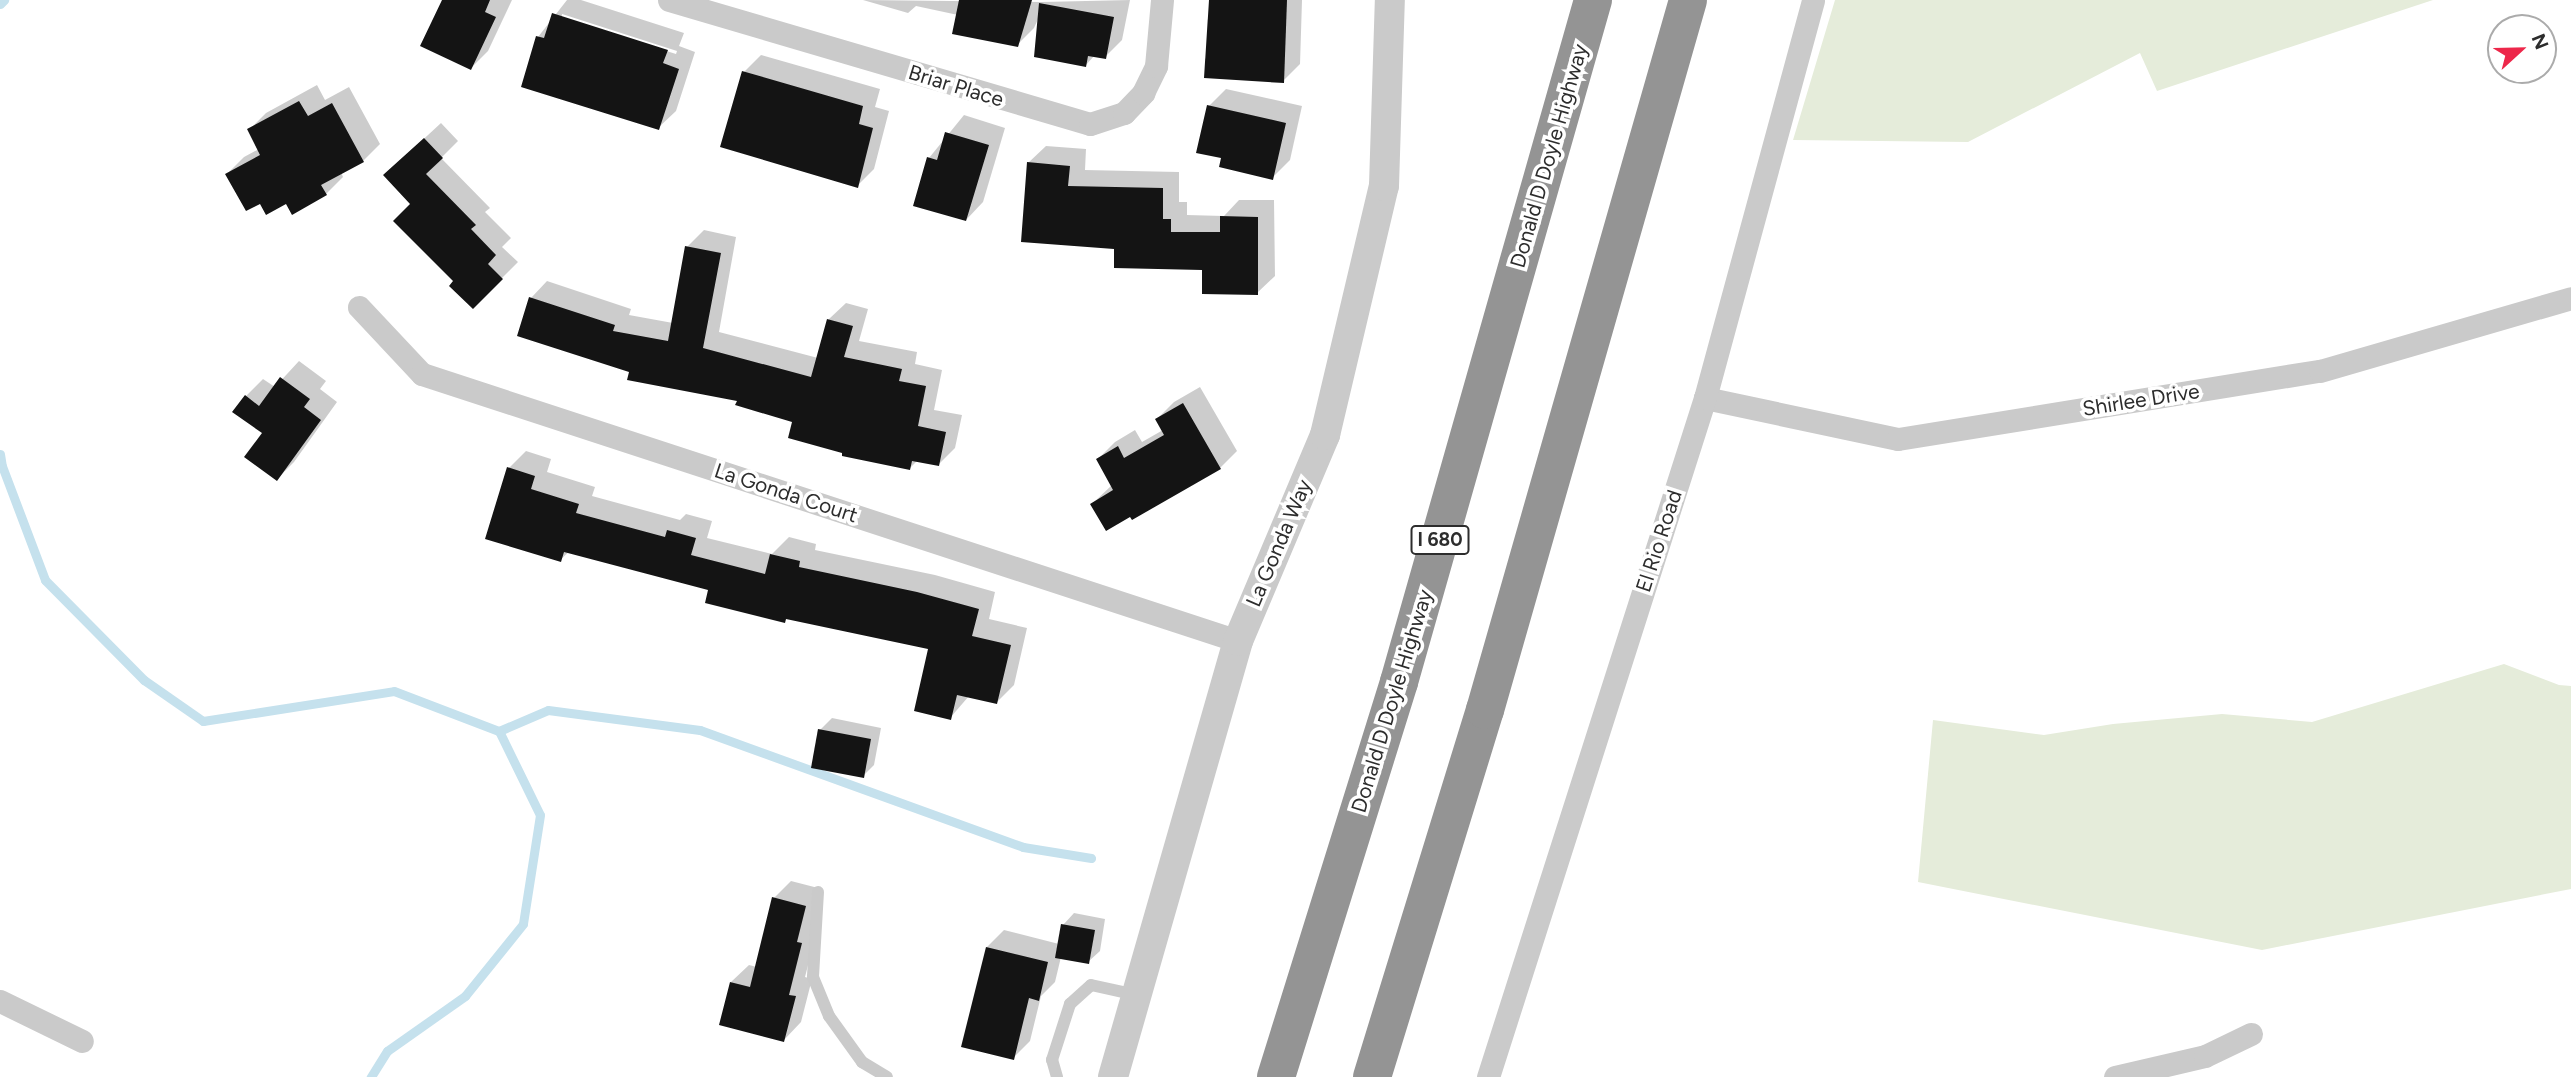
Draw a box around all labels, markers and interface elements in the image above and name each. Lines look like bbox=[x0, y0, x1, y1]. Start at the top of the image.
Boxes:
north arrow bbox=[2487, 14, 2557, 84]
text: N bbox=[2527, 31, 2553, 53]
street label: Donald D Doyle Highway bbox=[1505, 41, 1593, 271]
street label: Briar Place bbox=[905, 60, 1007, 112]
street label: Shirlee Drive bbox=[2081, 378, 2201, 422]
street label: La Gonda Court bbox=[711, 458, 861, 528]
street label: La Gonda Way bbox=[1241, 476, 1317, 610]
street label: El Rio Road bbox=[1631, 487, 1687, 595]
road number: I 680 bbox=[1410, 524, 1470, 555]
street label: Donald D Doyle Highway bbox=[1346, 586, 1438, 816]

